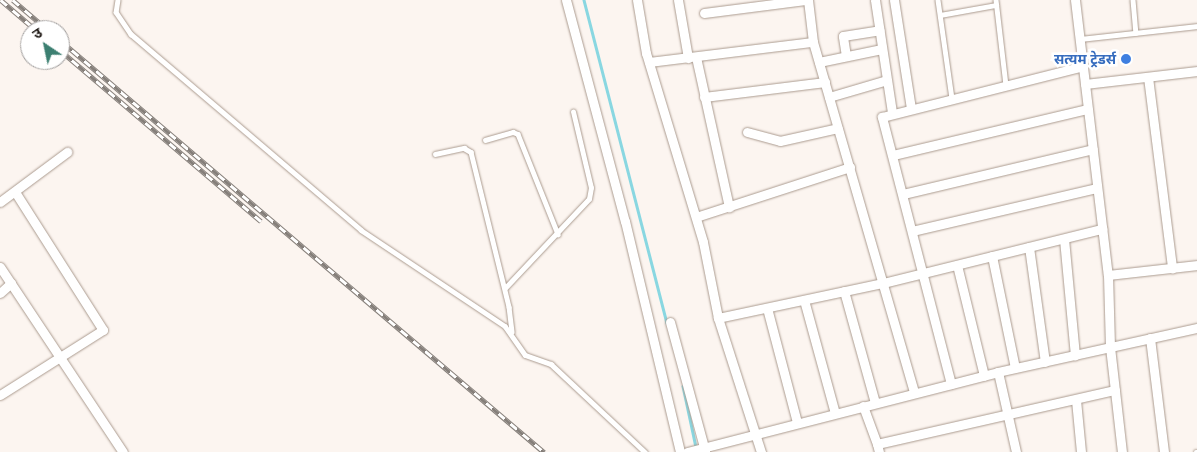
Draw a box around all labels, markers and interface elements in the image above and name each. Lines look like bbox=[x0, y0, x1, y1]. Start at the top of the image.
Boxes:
north arrow bbox=[20, 20, 70, 70]
text: उ bbox=[28, 23, 46, 43]
place label: सत्यम ट्रेडर्स bbox=[1054, 51, 1116, 67]
marker: सत्यम ट्रेडर्स bbox=[1120, 53, 1132, 65]

